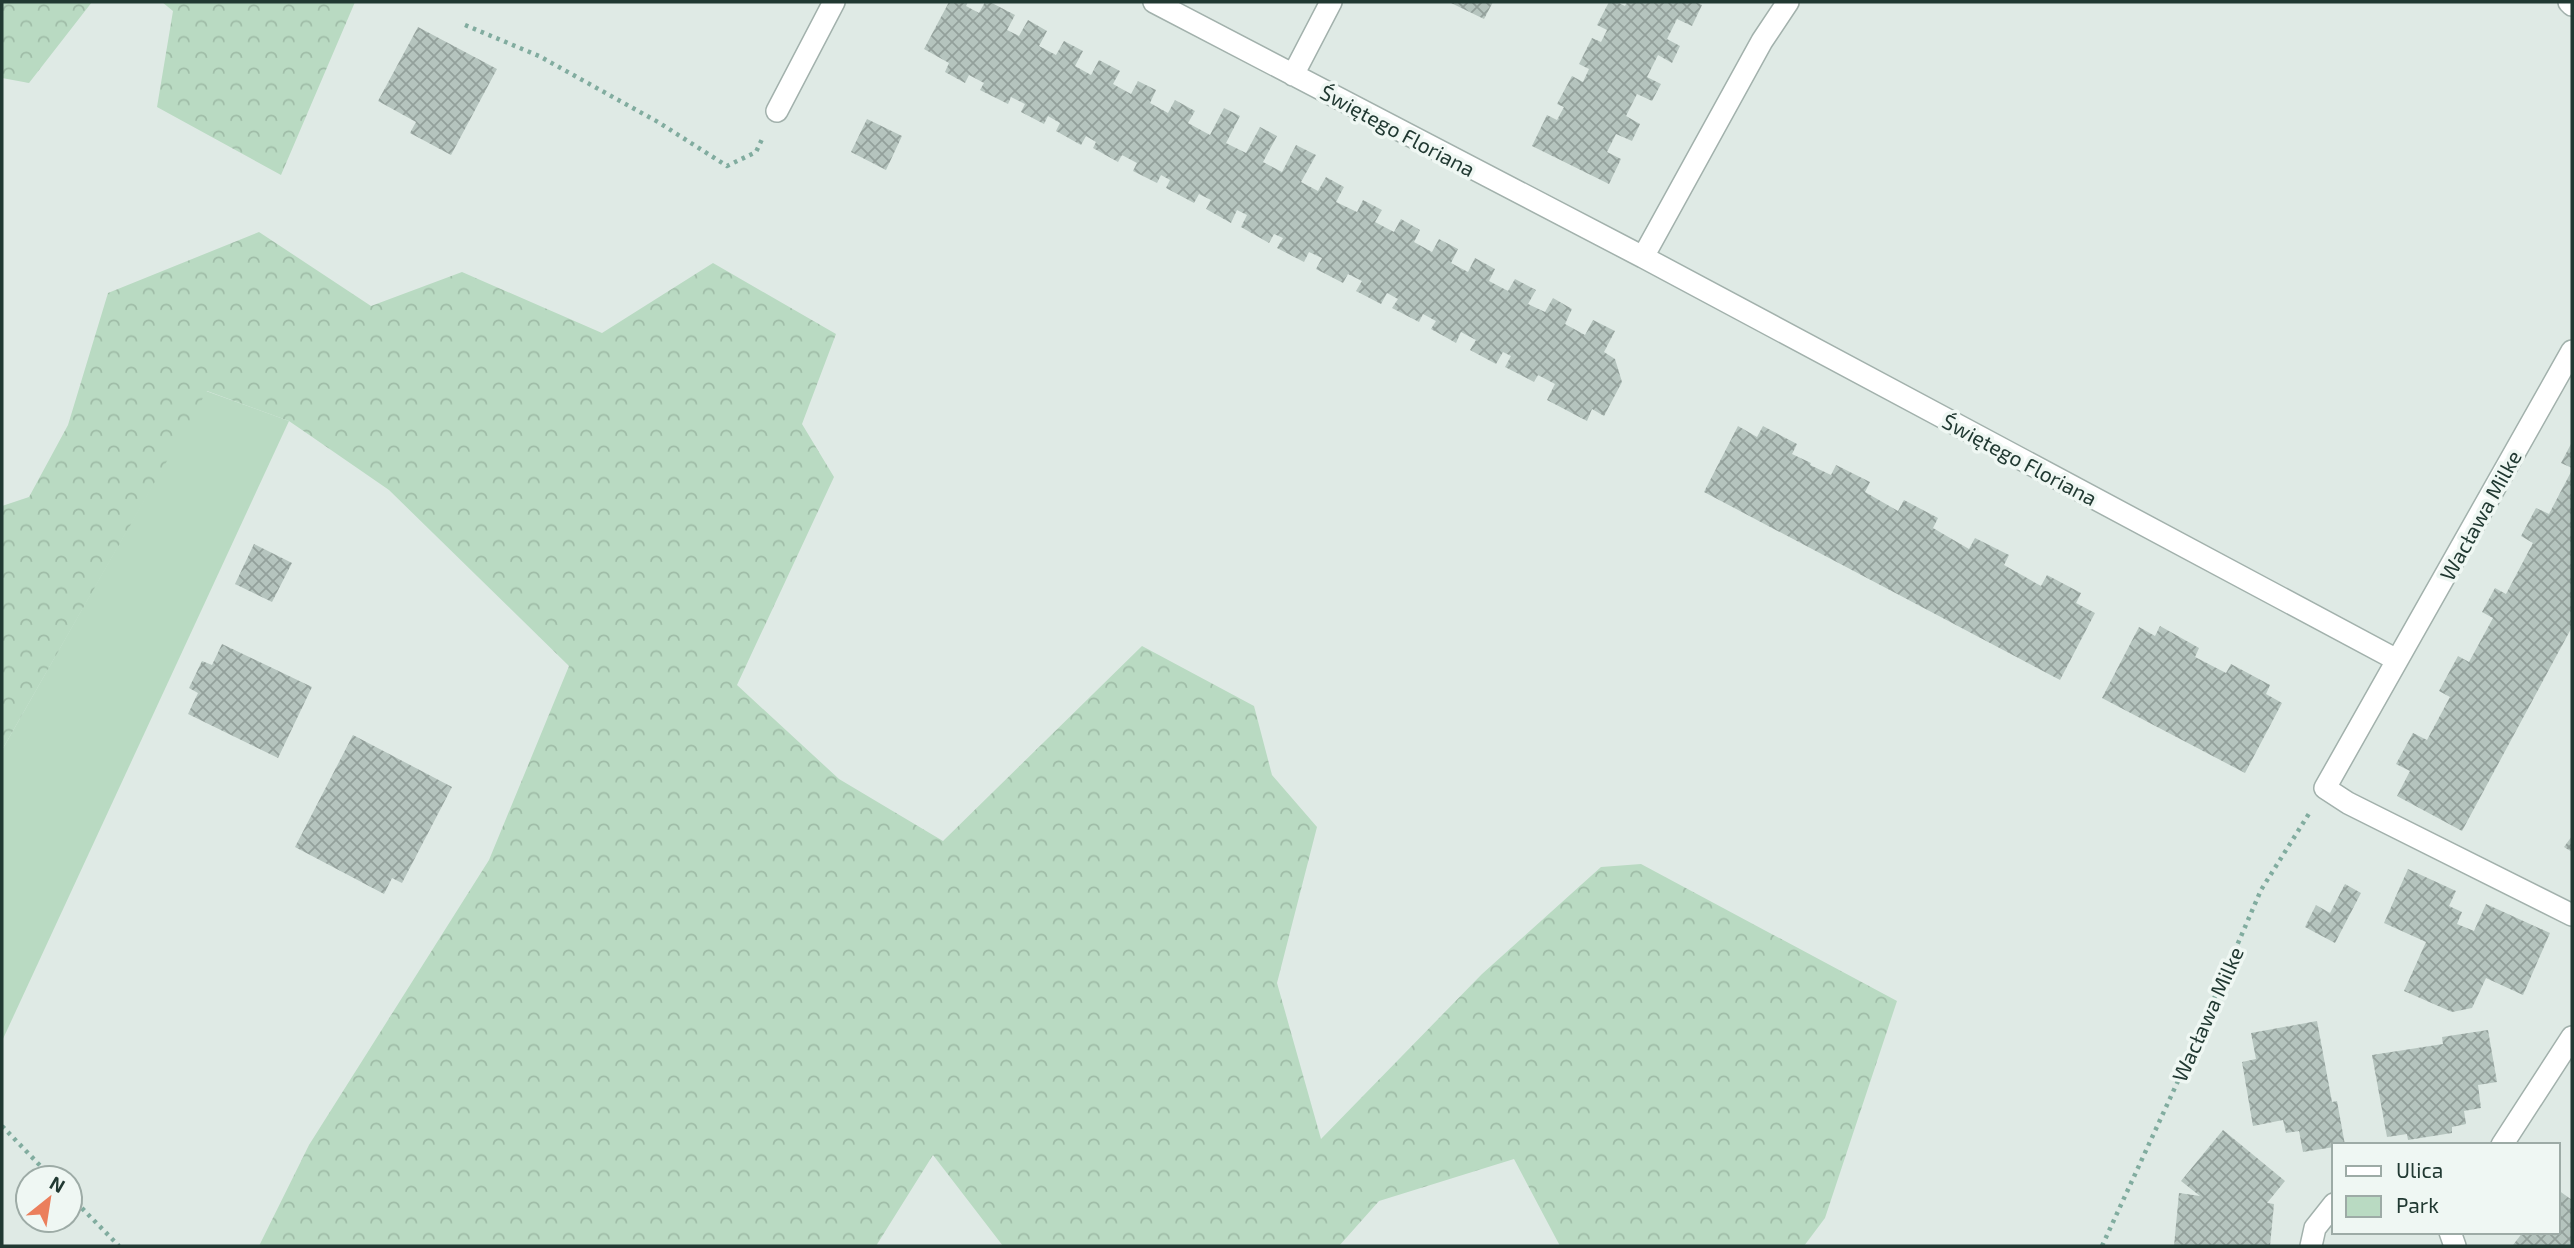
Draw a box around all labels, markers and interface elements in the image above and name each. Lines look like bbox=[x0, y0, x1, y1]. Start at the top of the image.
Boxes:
street label: Świętego Floriana bbox=[1316, 79, 1480, 181]
street label: Świętego Floriana bbox=[1938, 408, 2102, 510]
street label: Wacława Milke bbox=[2434, 446, 2526, 584]
street label: Wacława Milke bbox=[2166, 943, 2248, 1085]
legend bbox=[2332, 1143, 2560, 1234]
text: Ulica bbox=[2396, 1157, 2443, 1182]
north arrow bbox=[14, 1164, 84, 1234]
text: N bbox=[46, 1170, 69, 1197]
text: Park bbox=[2396, 1192, 2439, 1217]

